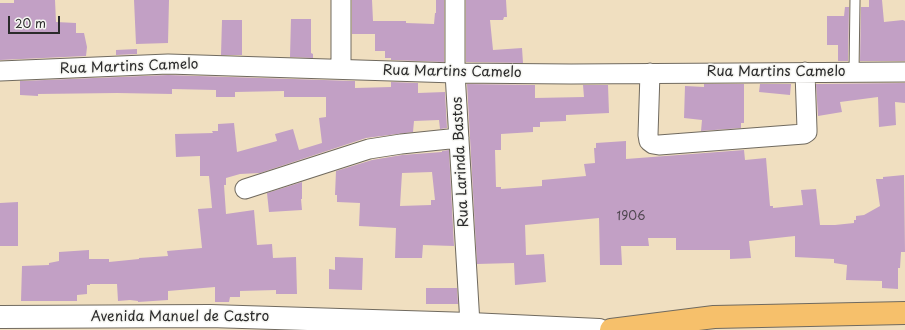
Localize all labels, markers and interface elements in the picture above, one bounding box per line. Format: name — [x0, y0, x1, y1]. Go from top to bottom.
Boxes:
scale bar — [10, 8, 62, 34]
text: 20 m — [15, 14, 46, 32]
street label: Rua Martins Camelo — [59, 56, 199, 78]
street label: Rua Martins Camelo — [382, 62, 522, 82]
street label: Rua Martins Camelo — [706, 64, 846, 80]
street label: Rua Larinda Bastos — [449, 96, 473, 228]
house number: 1906 — [617, 210, 645, 224]
street label: Avenida Manuel de Castro — [91, 309, 269, 325]

